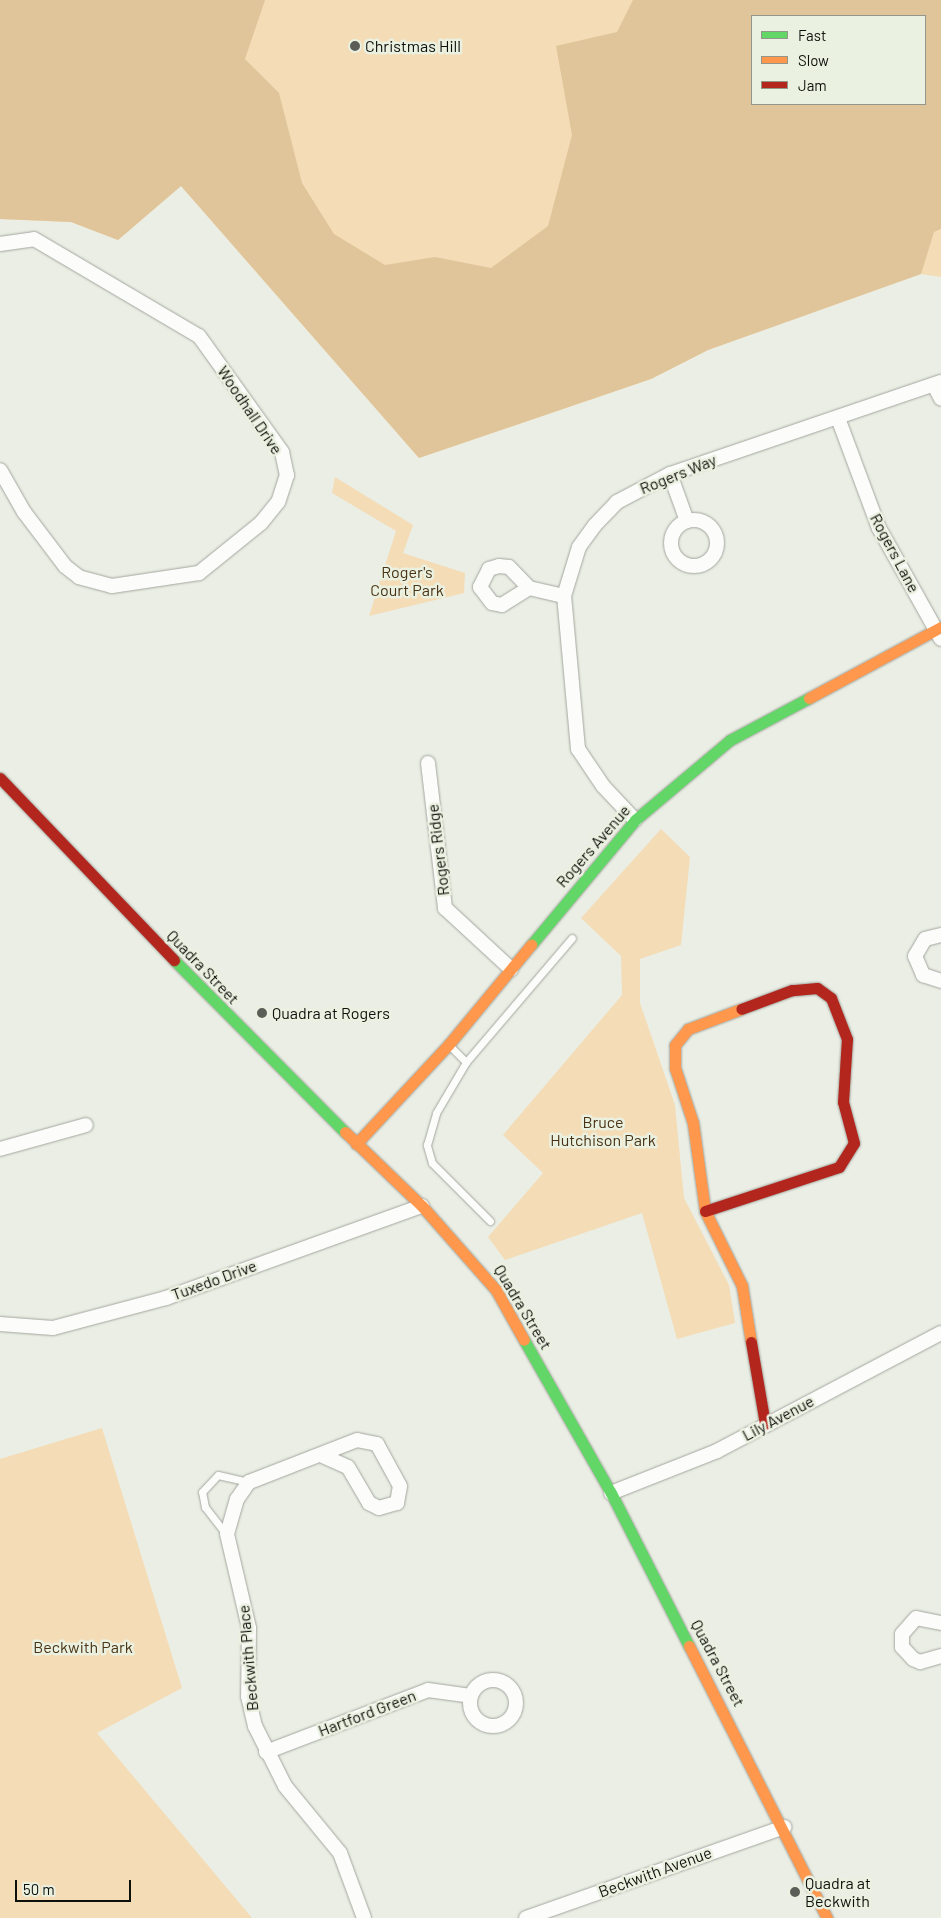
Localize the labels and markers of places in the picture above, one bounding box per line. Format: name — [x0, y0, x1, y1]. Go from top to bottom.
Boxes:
place label: Christmas Hill — [365, 36, 461, 56]
marker: Christmas Hill — [349, 40, 361, 52]
place label: Quadra at Rogers — [272, 1003, 390, 1023]
marker: Quadra at Rogers — [256, 1007, 268, 1019]
place label: Quadra at Beckwith — [805, 1873, 871, 1911]
marker: Quadra at Beckwith — [789, 1886, 801, 1898]

